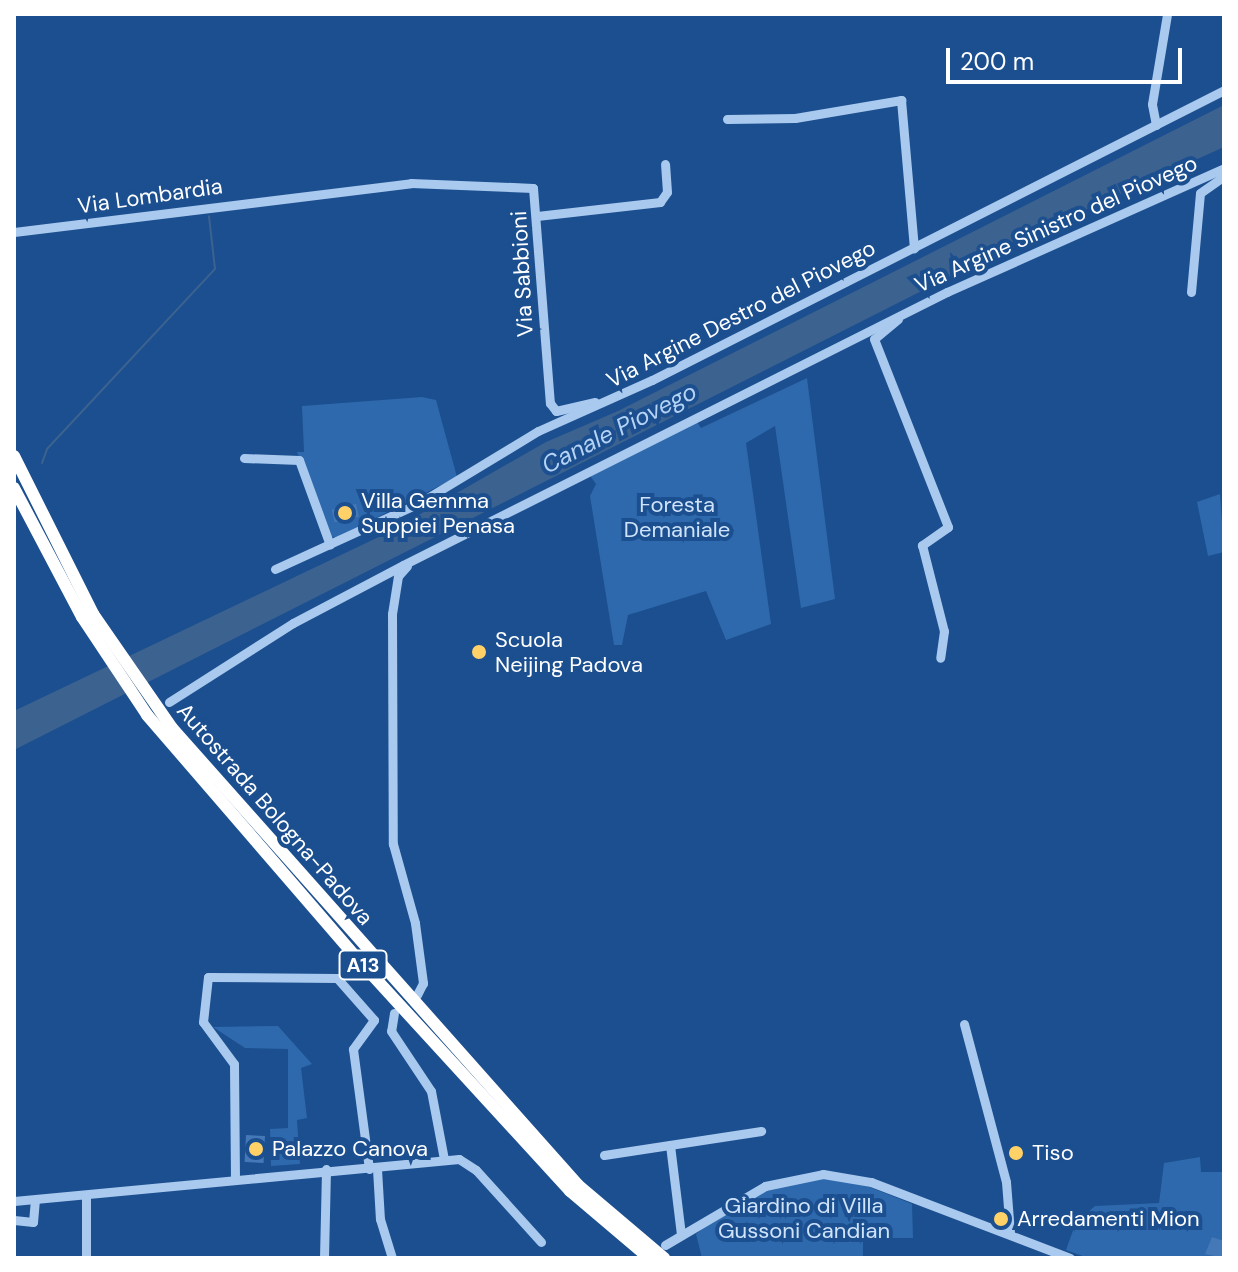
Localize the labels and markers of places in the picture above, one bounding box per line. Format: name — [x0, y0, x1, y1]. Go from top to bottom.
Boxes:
place label: Villa Gemma Suppiei Penasa — [361, 487, 515, 538]
marker: Villa Gemma Suppiei Penasa — [336, 504, 354, 522]
place label: Scuola Neijing Padova — [495, 626, 643, 678]
marker: Scuola Neijing Padova — [470, 643, 488, 661]
place label: Palazzo Canova — [272, 1136, 428, 1162]
marker: Palazzo Canova — [247, 1140, 265, 1158]
place label: Tiso — [1032, 1140, 1074, 1166]
marker: Tiso — [1007, 1144, 1025, 1162]
place label: Arredamenti Mion — [1017, 1206, 1200, 1232]
marker: Arredamenti Mion — [992, 1210, 1010, 1228]

